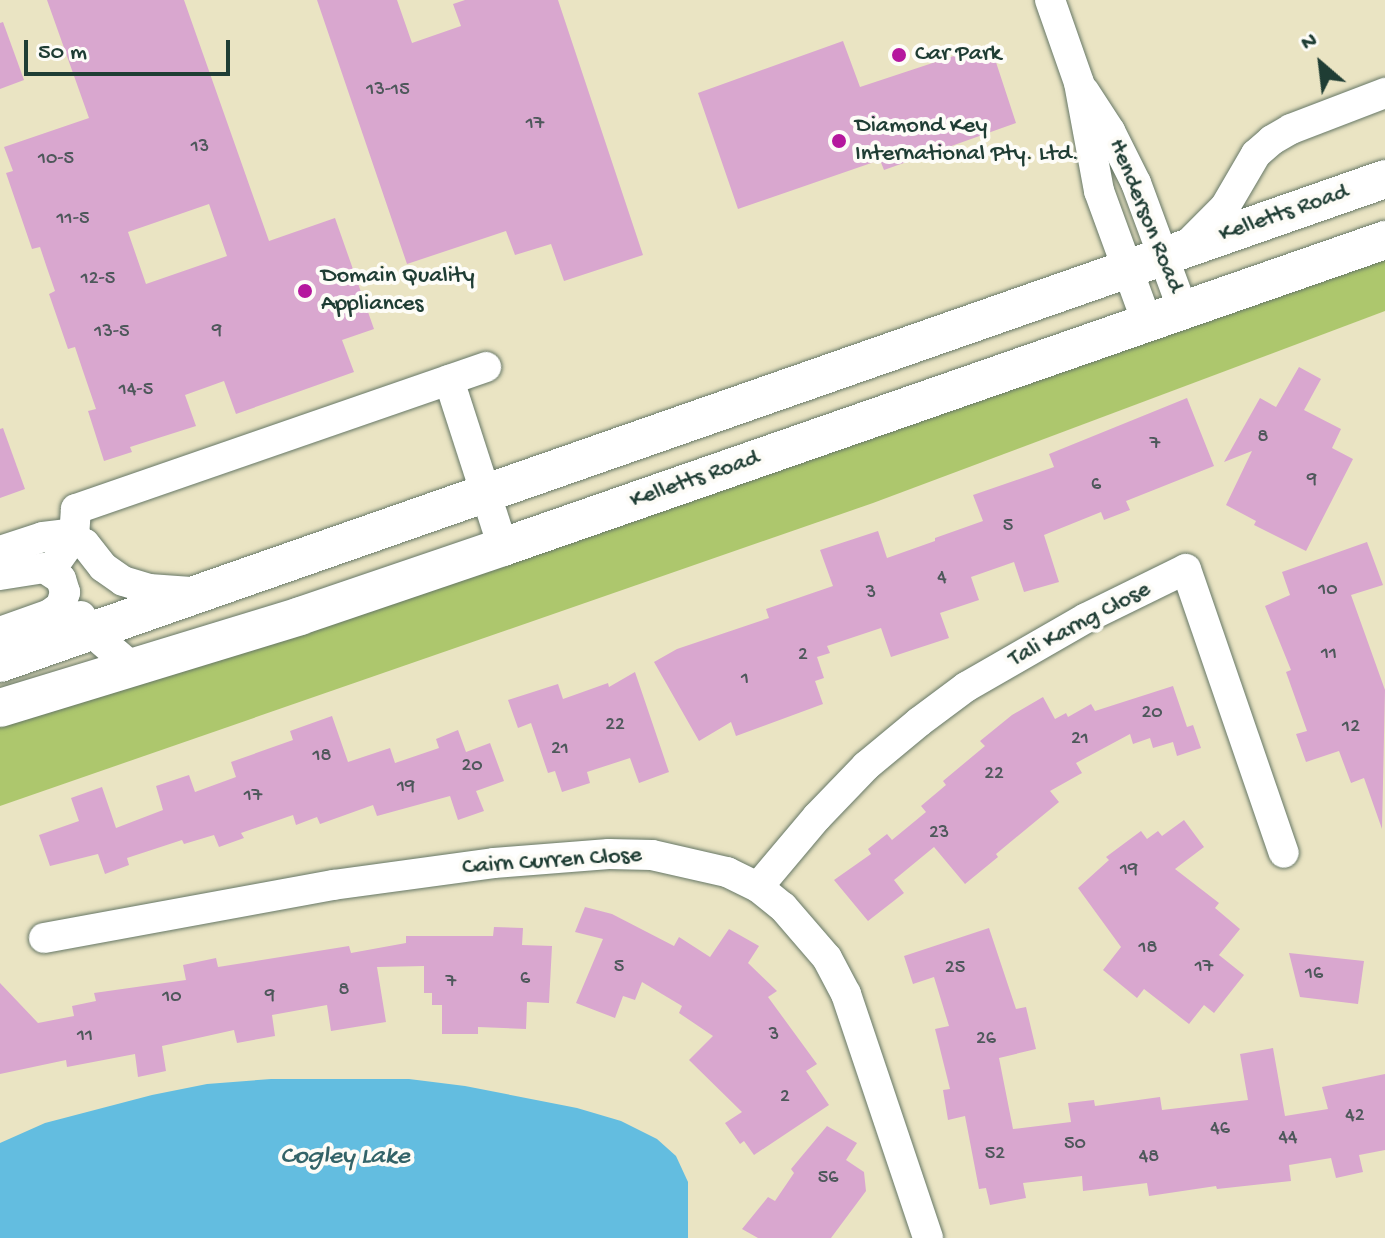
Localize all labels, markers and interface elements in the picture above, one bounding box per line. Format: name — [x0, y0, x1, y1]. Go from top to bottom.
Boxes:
scale bar — [28, 24, 234, 74]
north arrow — [1281, 24, 1361, 104]
text: N — [1297, 28, 1322, 58]
text: 50 m — [38, 39, 87, 68]
place label: Car Park — [915, 41, 1001, 69]
marker: Car Park — [890, 46, 908, 64]
house number: 13-15 — [366, 78, 410, 102]
house number: 17 — [526, 112, 544, 136]
place label: Diamond Key International Pty. Ltd. — [855, 113, 1079, 169]
marker: Diamond Key International Pty. Ltd. — [830, 132, 848, 150]
house number: 13 — [191, 135, 209, 159]
street label: Henderson Road — [1101, 135, 1189, 297]
house number: 10-5 — [38, 147, 74, 171]
street label: Kelletts Road — [1215, 178, 1353, 250]
house number: 11-5 — [57, 207, 89, 231]
place label: Domain Quality Appliances — [321, 263, 475, 319]
house number: 12-5 — [81, 267, 115, 291]
marker: Domain Quality Appliances — [296, 282, 314, 300]
house number: 9 — [212, 319, 222, 343]
house number: 13-5 — [94, 320, 130, 344]
house number: 14-5 — [119, 378, 153, 402]
house number: 8 — [1258, 425, 1268, 449]
house number: 7 — [1150, 432, 1160, 456]
street label: Kelletts Road — [626, 444, 764, 516]
house number: 9 — [1307, 468, 1317, 492]
house number: 6 — [1091, 473, 1101, 497]
house number: 5 — [1003, 514, 1013, 538]
house number: 4 — [937, 566, 947, 590]
street label: Tali Karng Close — [1004, 576, 1156, 674]
house number: 10 — [1318, 578, 1338, 602]
house number: 3 — [866, 581, 876, 605]
house number: 11 — [1321, 642, 1337, 666]
house number: 2 — [798, 643, 808, 667]
house number: 1 — [741, 667, 749, 691]
house number: 20 — [1141, 701, 1163, 725]
house number: 22 — [605, 713, 625, 737]
house number: 12 — [1342, 715, 1360, 739]
house number: 21 — [1071, 727, 1089, 751]
house number: 21 — [551, 737, 569, 761]
house number: 18 — [312, 744, 332, 768]
house number: 20 — [461, 754, 483, 778]
house number: 22 — [984, 762, 1004, 786]
house number: 19 — [397, 775, 415, 799]
house number: 17 — [244, 784, 262, 808]
house number: 23 — [929, 821, 949, 845]
street label: Cairn Curren Close — [461, 841, 643, 883]
house number: 19 — [1120, 858, 1138, 882]
house number: 18 — [1138, 936, 1158, 960]
house number: 5 — [614, 955, 624, 979]
house number: 17 — [1195, 955, 1213, 979]
house number: 25 — [945, 956, 965, 980]
house number: 16 — [1305, 962, 1323, 986]
house number: 6 — [520, 967, 530, 991]
house number: 7 — [446, 970, 456, 994]
house number: 8 — [339, 978, 349, 1002]
house number: 9 — [265, 984, 275, 1008]
house number: 10 — [162, 985, 182, 1009]
house number: 3 — [769, 1023, 779, 1047]
house number: 11 — [77, 1024, 93, 1048]
house number: 26 — [976, 1027, 996, 1051]
house number: 2 — [780, 1085, 790, 1109]
house number: 42 — [1345, 1104, 1365, 1128]
house number: 46 — [1210, 1117, 1230, 1141]
house number: 44 — [1279, 1126, 1297, 1150]
house number: 50 — [1064, 1132, 1086, 1156]
water label: Cogley Lake — [280, 1142, 410, 1174]
house number: 52 — [985, 1142, 1005, 1166]
house number: 48 — [1139, 1145, 1159, 1169]
house number: 56 — [818, 1166, 838, 1190]

